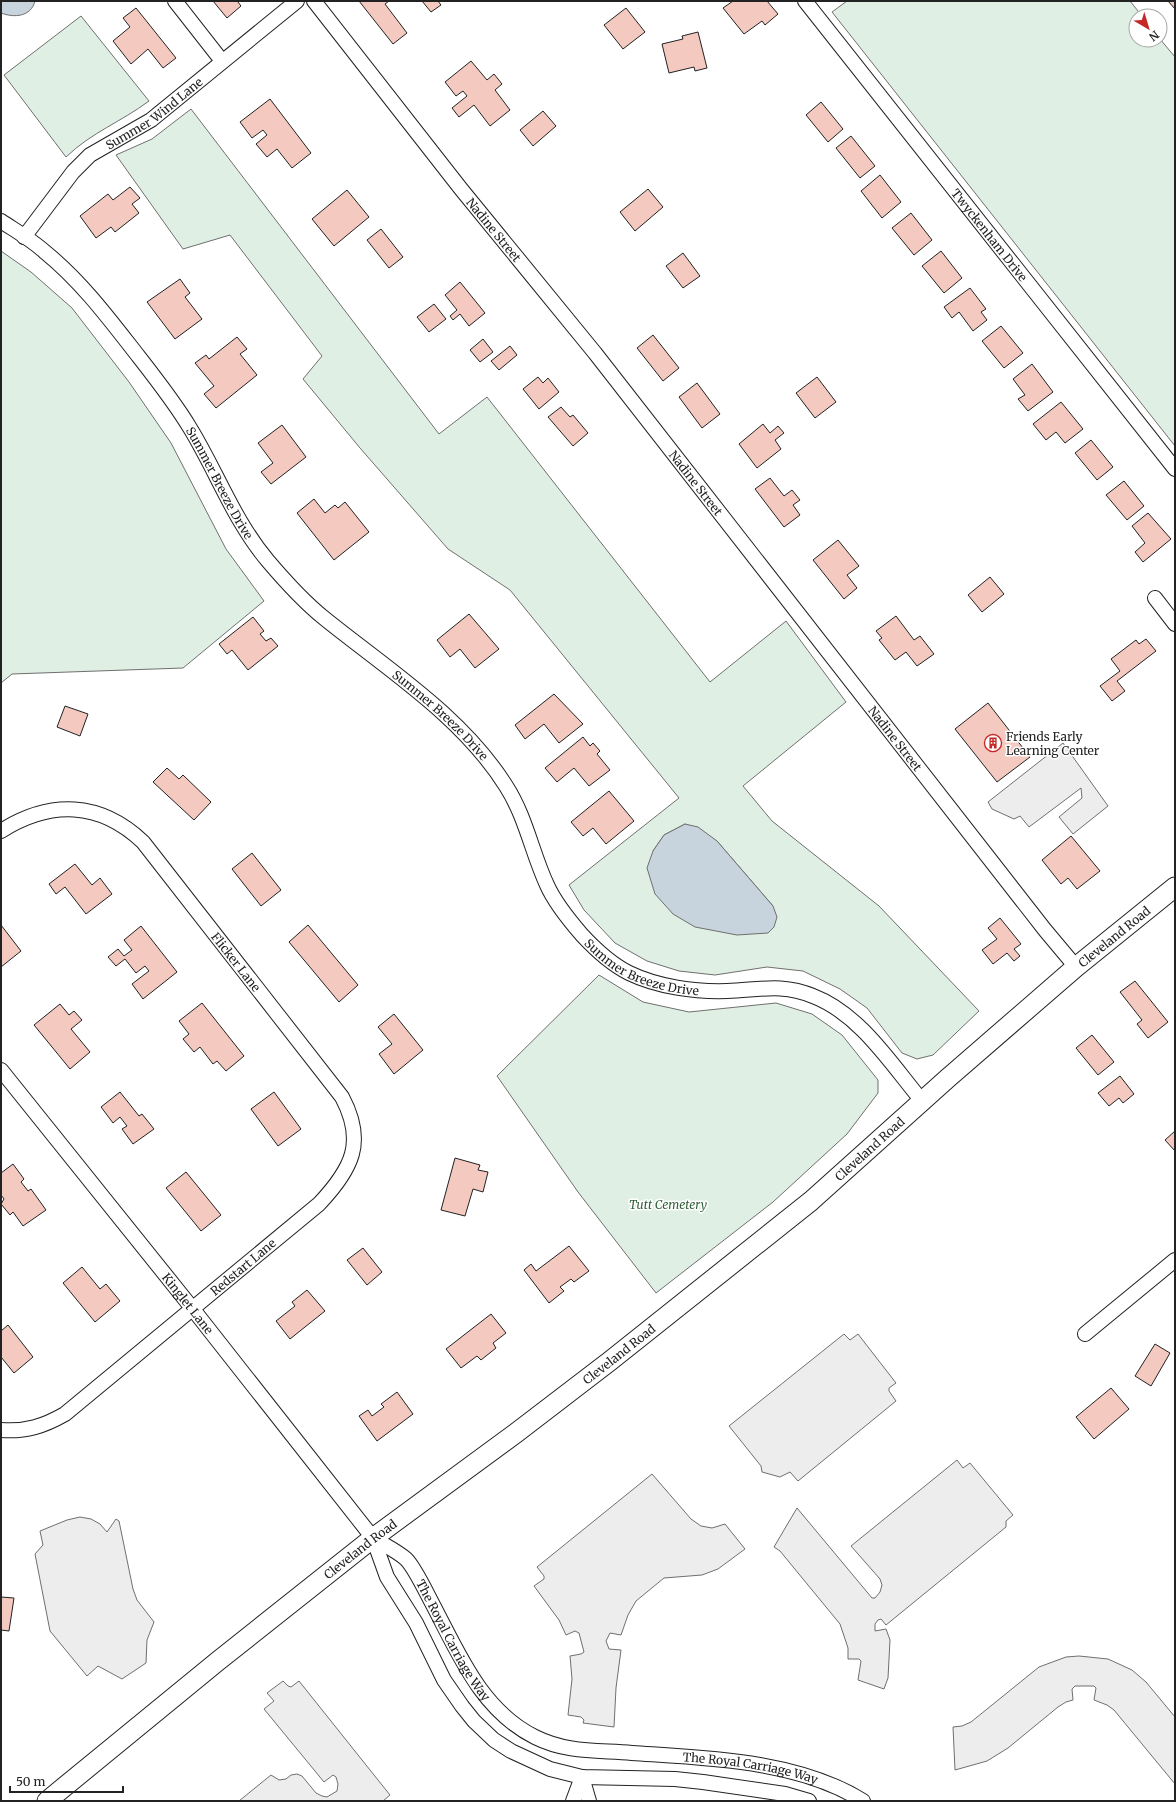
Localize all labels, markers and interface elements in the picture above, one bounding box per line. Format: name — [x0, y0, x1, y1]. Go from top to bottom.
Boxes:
north arrow — [1128, 8, 1168, 48]
text: N — [1146, 28, 1162, 44]
street label: Summer Wind Lane — [103, 74, 205, 152]
street label: Twyckenham Drive — [949, 185, 1031, 284]
street label: Nadine Street — [464, 194, 525, 265]
street label: Summer Breeze Drive — [183, 424, 257, 542]
street label: Nadine Street — [666, 447, 726, 518]
street label: Summer Breeze Drive — [390, 667, 492, 763]
street label: Nadine Street — [865, 703, 926, 774]
place label: Friends Early Learning Center — [1006, 729, 1100, 758]
building icon: Friends Early Learning Center — [983, 733, 1003, 753]
street label: Cleveland Road — [1075, 903, 1153, 970]
street label: Flicker Lane — [209, 929, 264, 994]
street label: Summer Breeze Drive — [582, 935, 700, 998]
street label: Cleveland Road — [831, 1114, 907, 1184]
park label: Tutt Cemetery — [629, 1197, 708, 1212]
street label: Redstart Lane — [207, 1235, 279, 1299]
street label: Kinglet Lane — [159, 1270, 217, 1337]
street label: Cleveland Road — [579, 1321, 658, 1387]
street label: Cleveland Road — [321, 1516, 399, 1582]
street label: The Royal Carriage Way — [413, 1577, 494, 1704]
street label: The Royal Carriage Way — [682, 1749, 820, 1787]
scale bar — [10, 1768, 123, 1794]
text: 50 m — [16, 1774, 45, 1789]

